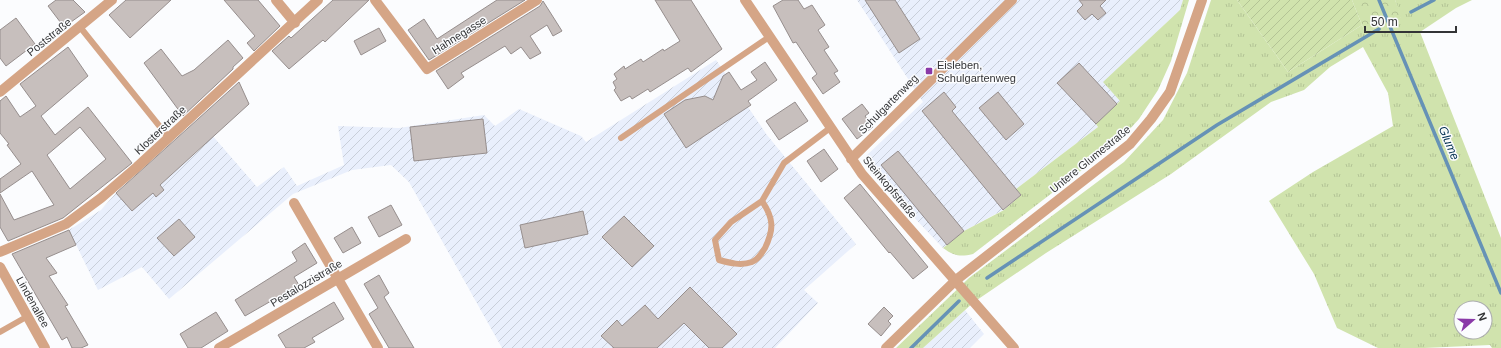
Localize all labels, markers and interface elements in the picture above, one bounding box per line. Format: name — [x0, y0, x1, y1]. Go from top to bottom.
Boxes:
scale bar — [1365, 8, 1456, 34]
street label: Hahnegasse — [430, 14, 488, 56]
text: 50 m — [1371, 15, 1398, 29]
street label: Poststraße — [25, 16, 73, 58]
place label: Eisleben, Schulgartenweg — [937, 59, 1016, 84]
marker: Eisleben, Schulgartenweg — [924, 66, 934, 76]
street label: Schulgartenweg — [856, 72, 920, 136]
street label: Klosterstraße — [132, 103, 188, 157]
street label: Untere Glumestraße — [1048, 123, 1132, 195]
water label: Glume — [1436, 124, 1462, 162]
street label: Steinkopfstraße — [861, 154, 919, 220]
street label: Pestalozzistraße — [268, 257, 344, 309]
street label: Lindenallee — [14, 274, 52, 330]
north arrow — [1453, 300, 1493, 340]
text: N — [1475, 311, 1489, 322]

